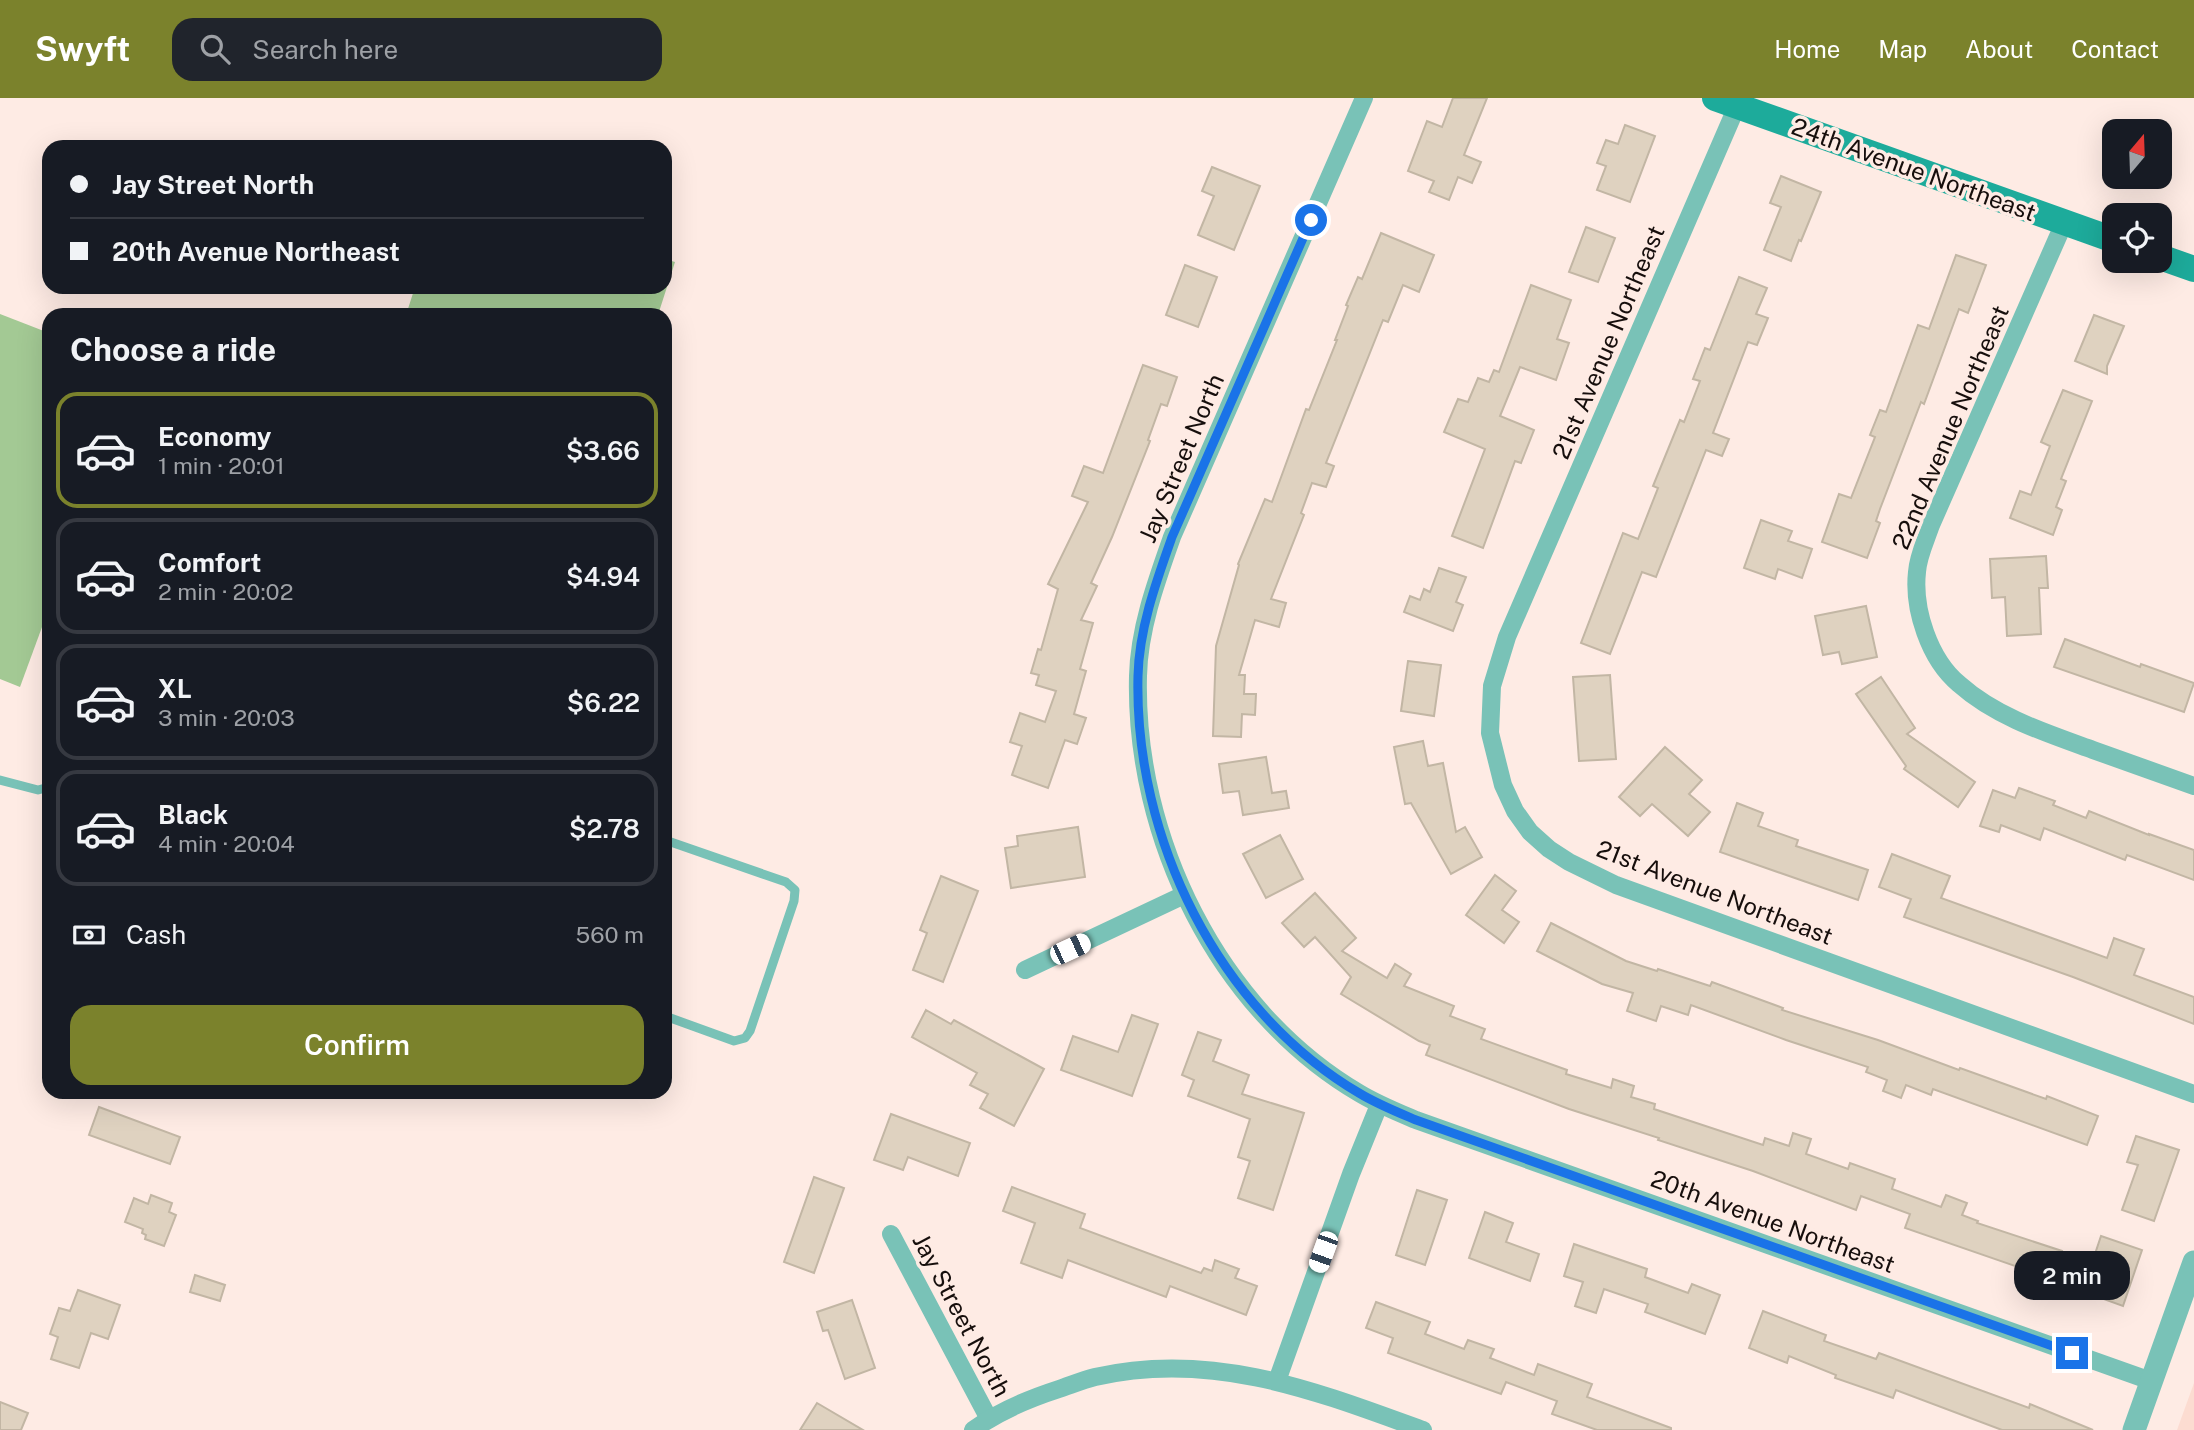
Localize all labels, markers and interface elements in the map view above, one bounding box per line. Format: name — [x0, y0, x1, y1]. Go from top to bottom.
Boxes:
search box — [172, 18, 662, 81]
text: Swyft — [35, 30, 130, 68]
icon: search — [196, 30, 234, 68]
text: Search here — [252, 34, 398, 65]
text: Home — [1774, 35, 1840, 63]
text: Map — [1878, 35, 1927, 63]
text: About — [1965, 35, 2033, 63]
text: Contact — [2071, 35, 2159, 63]
street label: 24th Avenue Northeast — [1788, 112, 2040, 226]
north arrow — [2102, 119, 2172, 189]
map controls — [2102, 119, 2172, 273]
text: Jay Street North — [112, 169, 314, 200]
button: locate — [2102, 203, 2172, 273]
route start — [1295, 204, 1327, 236]
street label: 21st Avenue Northeast — [1546, 221, 1670, 463]
text: 20th Avenue Northeast — [112, 236, 400, 267]
street label: 22nd Avenue Northeast — [1886, 301, 2014, 553]
text: Choose a ride — [70, 331, 276, 368]
street label: Jay Street North — [1133, 369, 1229, 547]
icon: car — [74, 419, 137, 482]
text: Economy — [158, 421, 271, 452]
text: $3.66 — [566, 435, 640, 466]
text: 1 min · 20:01 — [158, 452, 285, 479]
icon: car — [74, 545, 137, 608]
text: Comfort — [158, 547, 261, 578]
text: $4.94 — [566, 561, 640, 592]
text: 2 min · 20:02 — [158, 578, 293, 605]
icon: car — [74, 671, 137, 734]
text: XL — [158, 673, 192, 704]
text: $6.22 — [567, 687, 640, 718]
text: 3 min · 20:03 — [158, 704, 295, 731]
icon: car — [74, 797, 137, 860]
text: Black — [158, 799, 228, 830]
text: $2.78 — [569, 813, 640, 844]
text: 4 min · 20:04 — [158, 830, 295, 857]
street label: 21st Avenue Northeast — [1593, 834, 1837, 950]
icon: cash — [70, 916, 108, 954]
text: Cash — [126, 919, 186, 950]
text: 560 m — [576, 921, 644, 948]
car — [1047, 931, 1094, 967]
button: Confirm — [70, 1005, 644, 1085]
street label: 20th Avenue Northeast — [1647, 1164, 1899, 1278]
street label: Jay Street North — [907, 1229, 1017, 1401]
car — [1306, 1229, 1341, 1275]
callout: 2 min — [2014, 1252, 2130, 1300]
text: 2 min — [2042, 1262, 2102, 1289]
route end — [2056, 1337, 2088, 1369]

